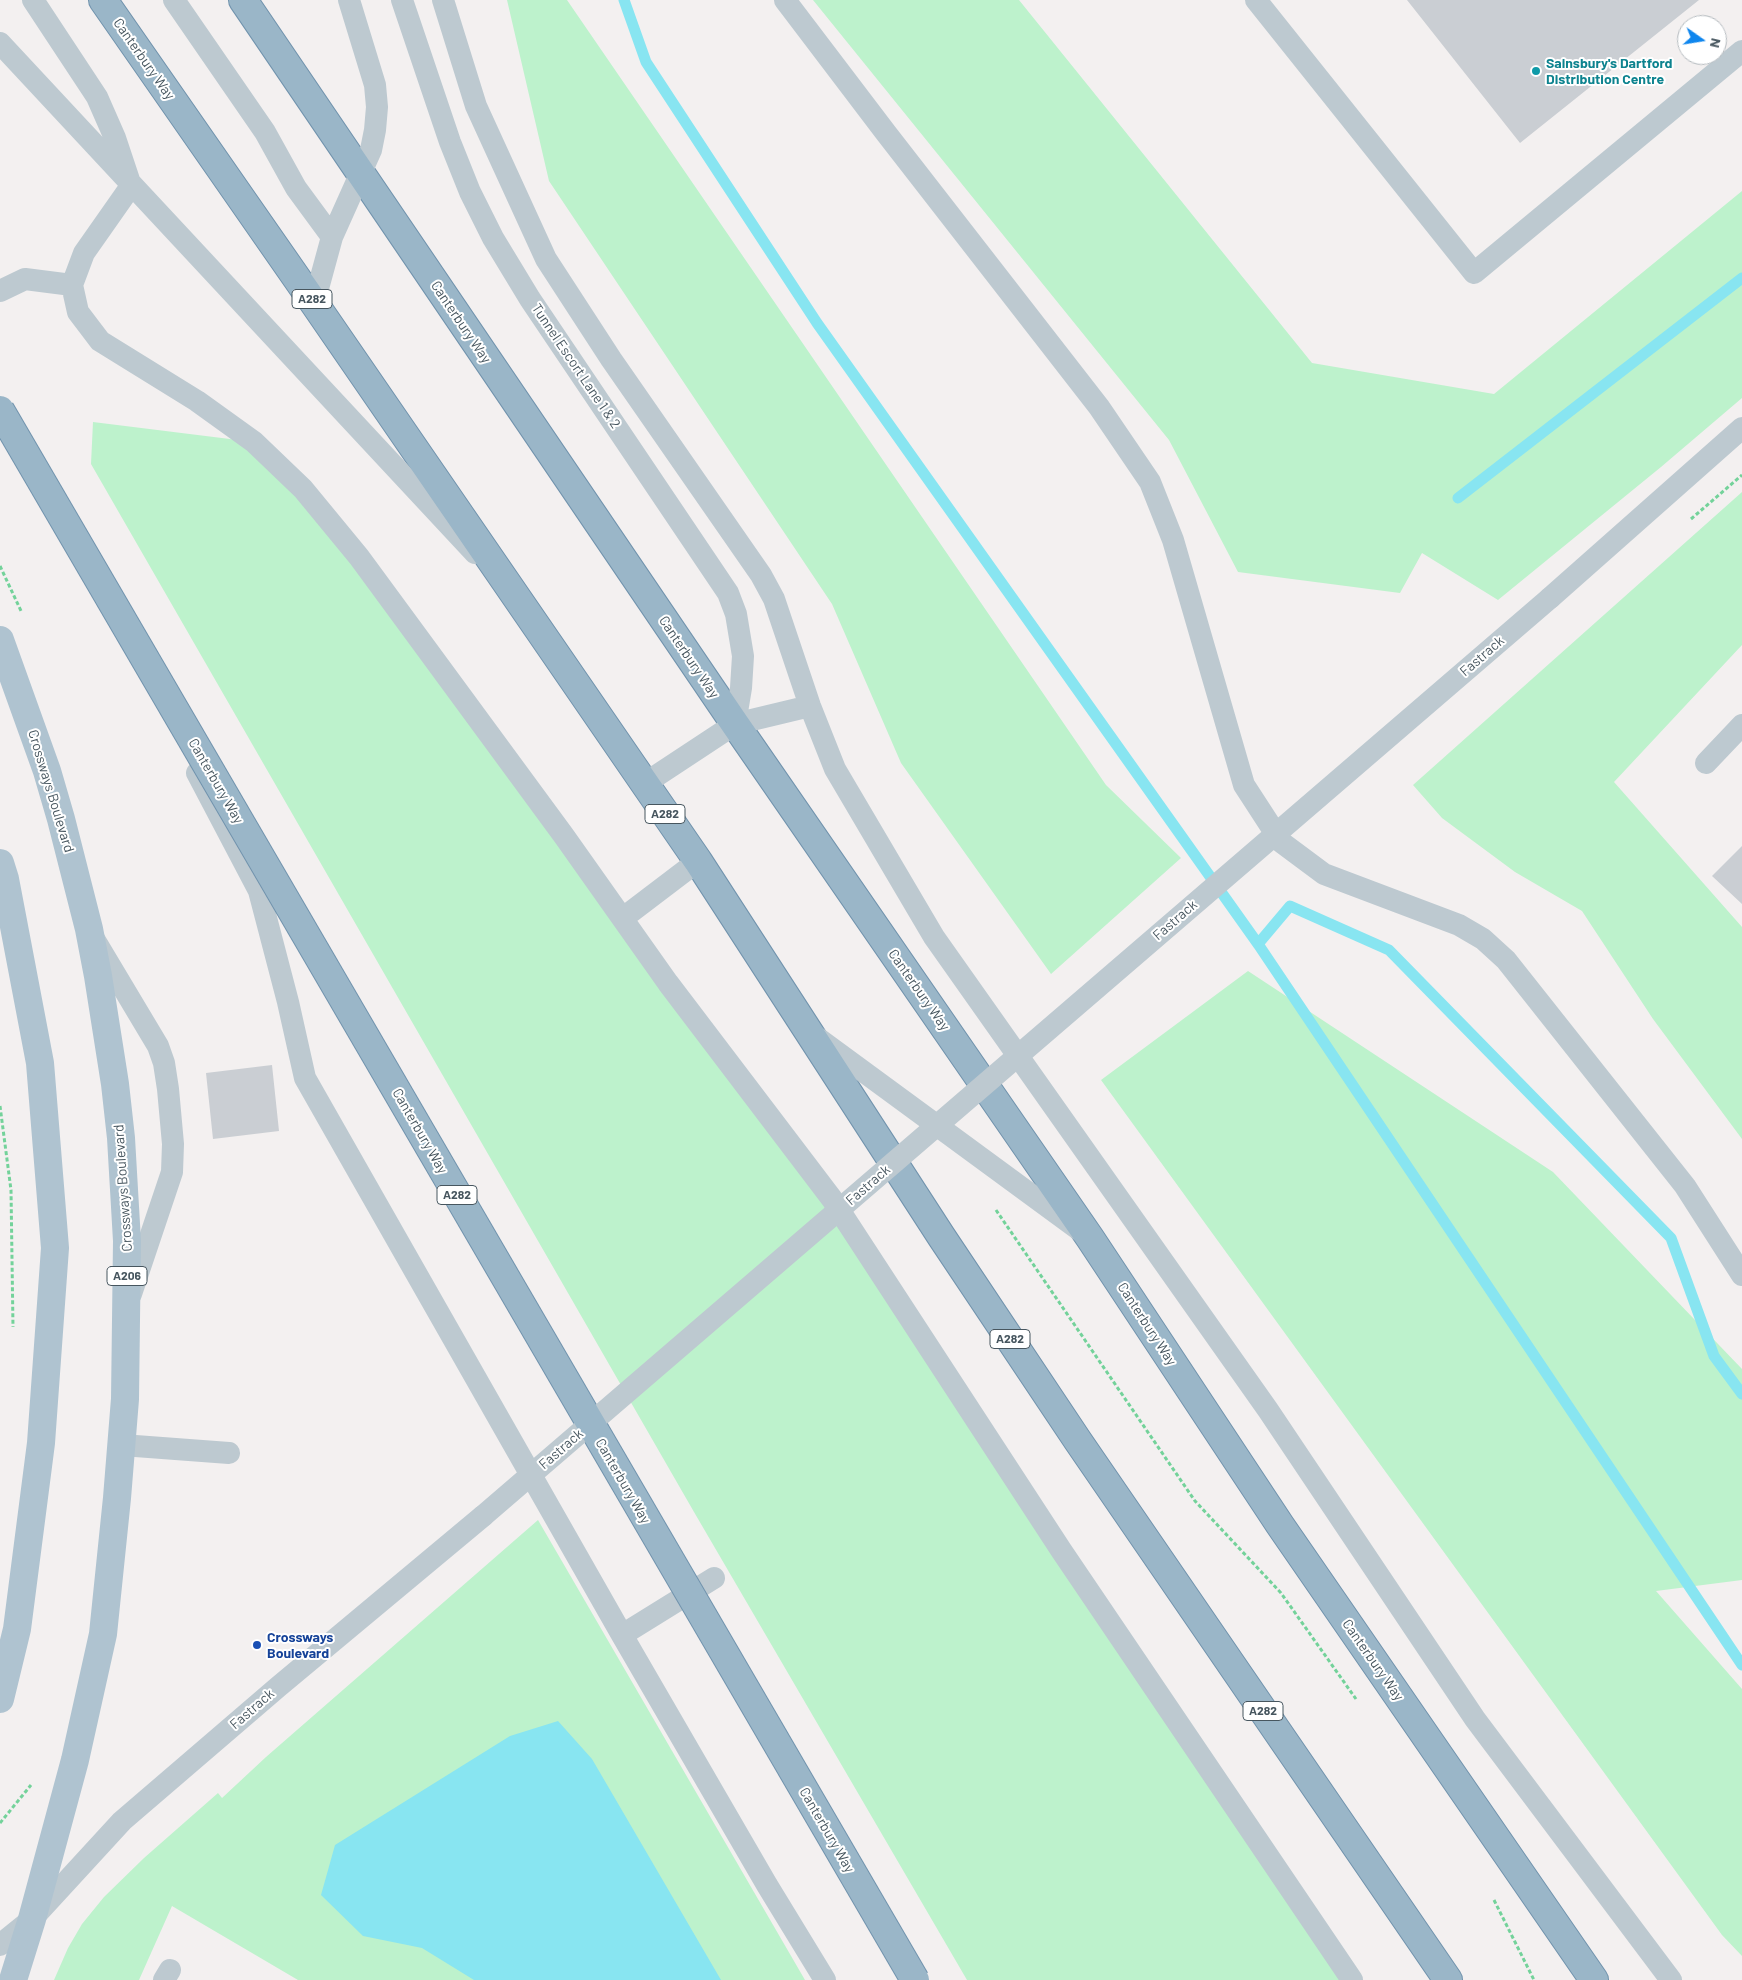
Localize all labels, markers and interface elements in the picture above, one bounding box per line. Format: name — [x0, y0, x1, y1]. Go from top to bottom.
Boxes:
street label: Canterbury Way — [110, 15, 178, 103]
north arrow — [1677, 15, 1727, 65]
text: N — [1707, 37, 1725, 50]
place label: Sainsbury's Dartford Distribution Centre — [1546, 55, 1673, 88]
marker: Sainsbury's Dartford Distribution Centre — [1530, 65, 1542, 77]
street label: Canterbury Way — [427, 278, 495, 366]
road number: A282 — [292, 290, 332, 308]
street label: Tunnel Escort Lane 1 & 2 — [528, 301, 624, 431]
street label: Canterbury Way — [655, 613, 723, 701]
street label: Fastrack — [1456, 632, 1508, 680]
street label: Crossways Boulevard — [24, 728, 78, 854]
street label: Canterbury Way — [185, 735, 247, 827]
road number: A282 — [645, 804, 685, 824]
street label: Fastrack — [1149, 896, 1201, 944]
street label: Canterbury Way — [885, 946, 953, 1034]
street label: Canterbury Way — [389, 1085, 451, 1177]
street label: Crossways Boulevard — [110, 1124, 136, 1252]
street label: Fastrack — [842, 1161, 894, 1209]
road number: A282 — [437, 1186, 477, 1204]
road number: A206 — [107, 1266, 147, 1285]
street label: Canterbury Way — [1114, 1279, 1180, 1369]
road number: A282 — [990, 1330, 1030, 1348]
street label: Fastrack — [535, 1425, 587, 1473]
street label: Canterbury Way — [592, 1435, 654, 1527]
street label: Canterbury Way — [1339, 1616, 1407, 1704]
place label: Crossways Boulevard — [267, 1629, 333, 1661]
marker: Crossways Boulevard — [251, 1639, 263, 1651]
street label: Fastrack — [226, 1685, 278, 1733]
road number: A282 — [1243, 1702, 1283, 1720]
street label: Canterbury Way — [796, 1784, 858, 1876]

